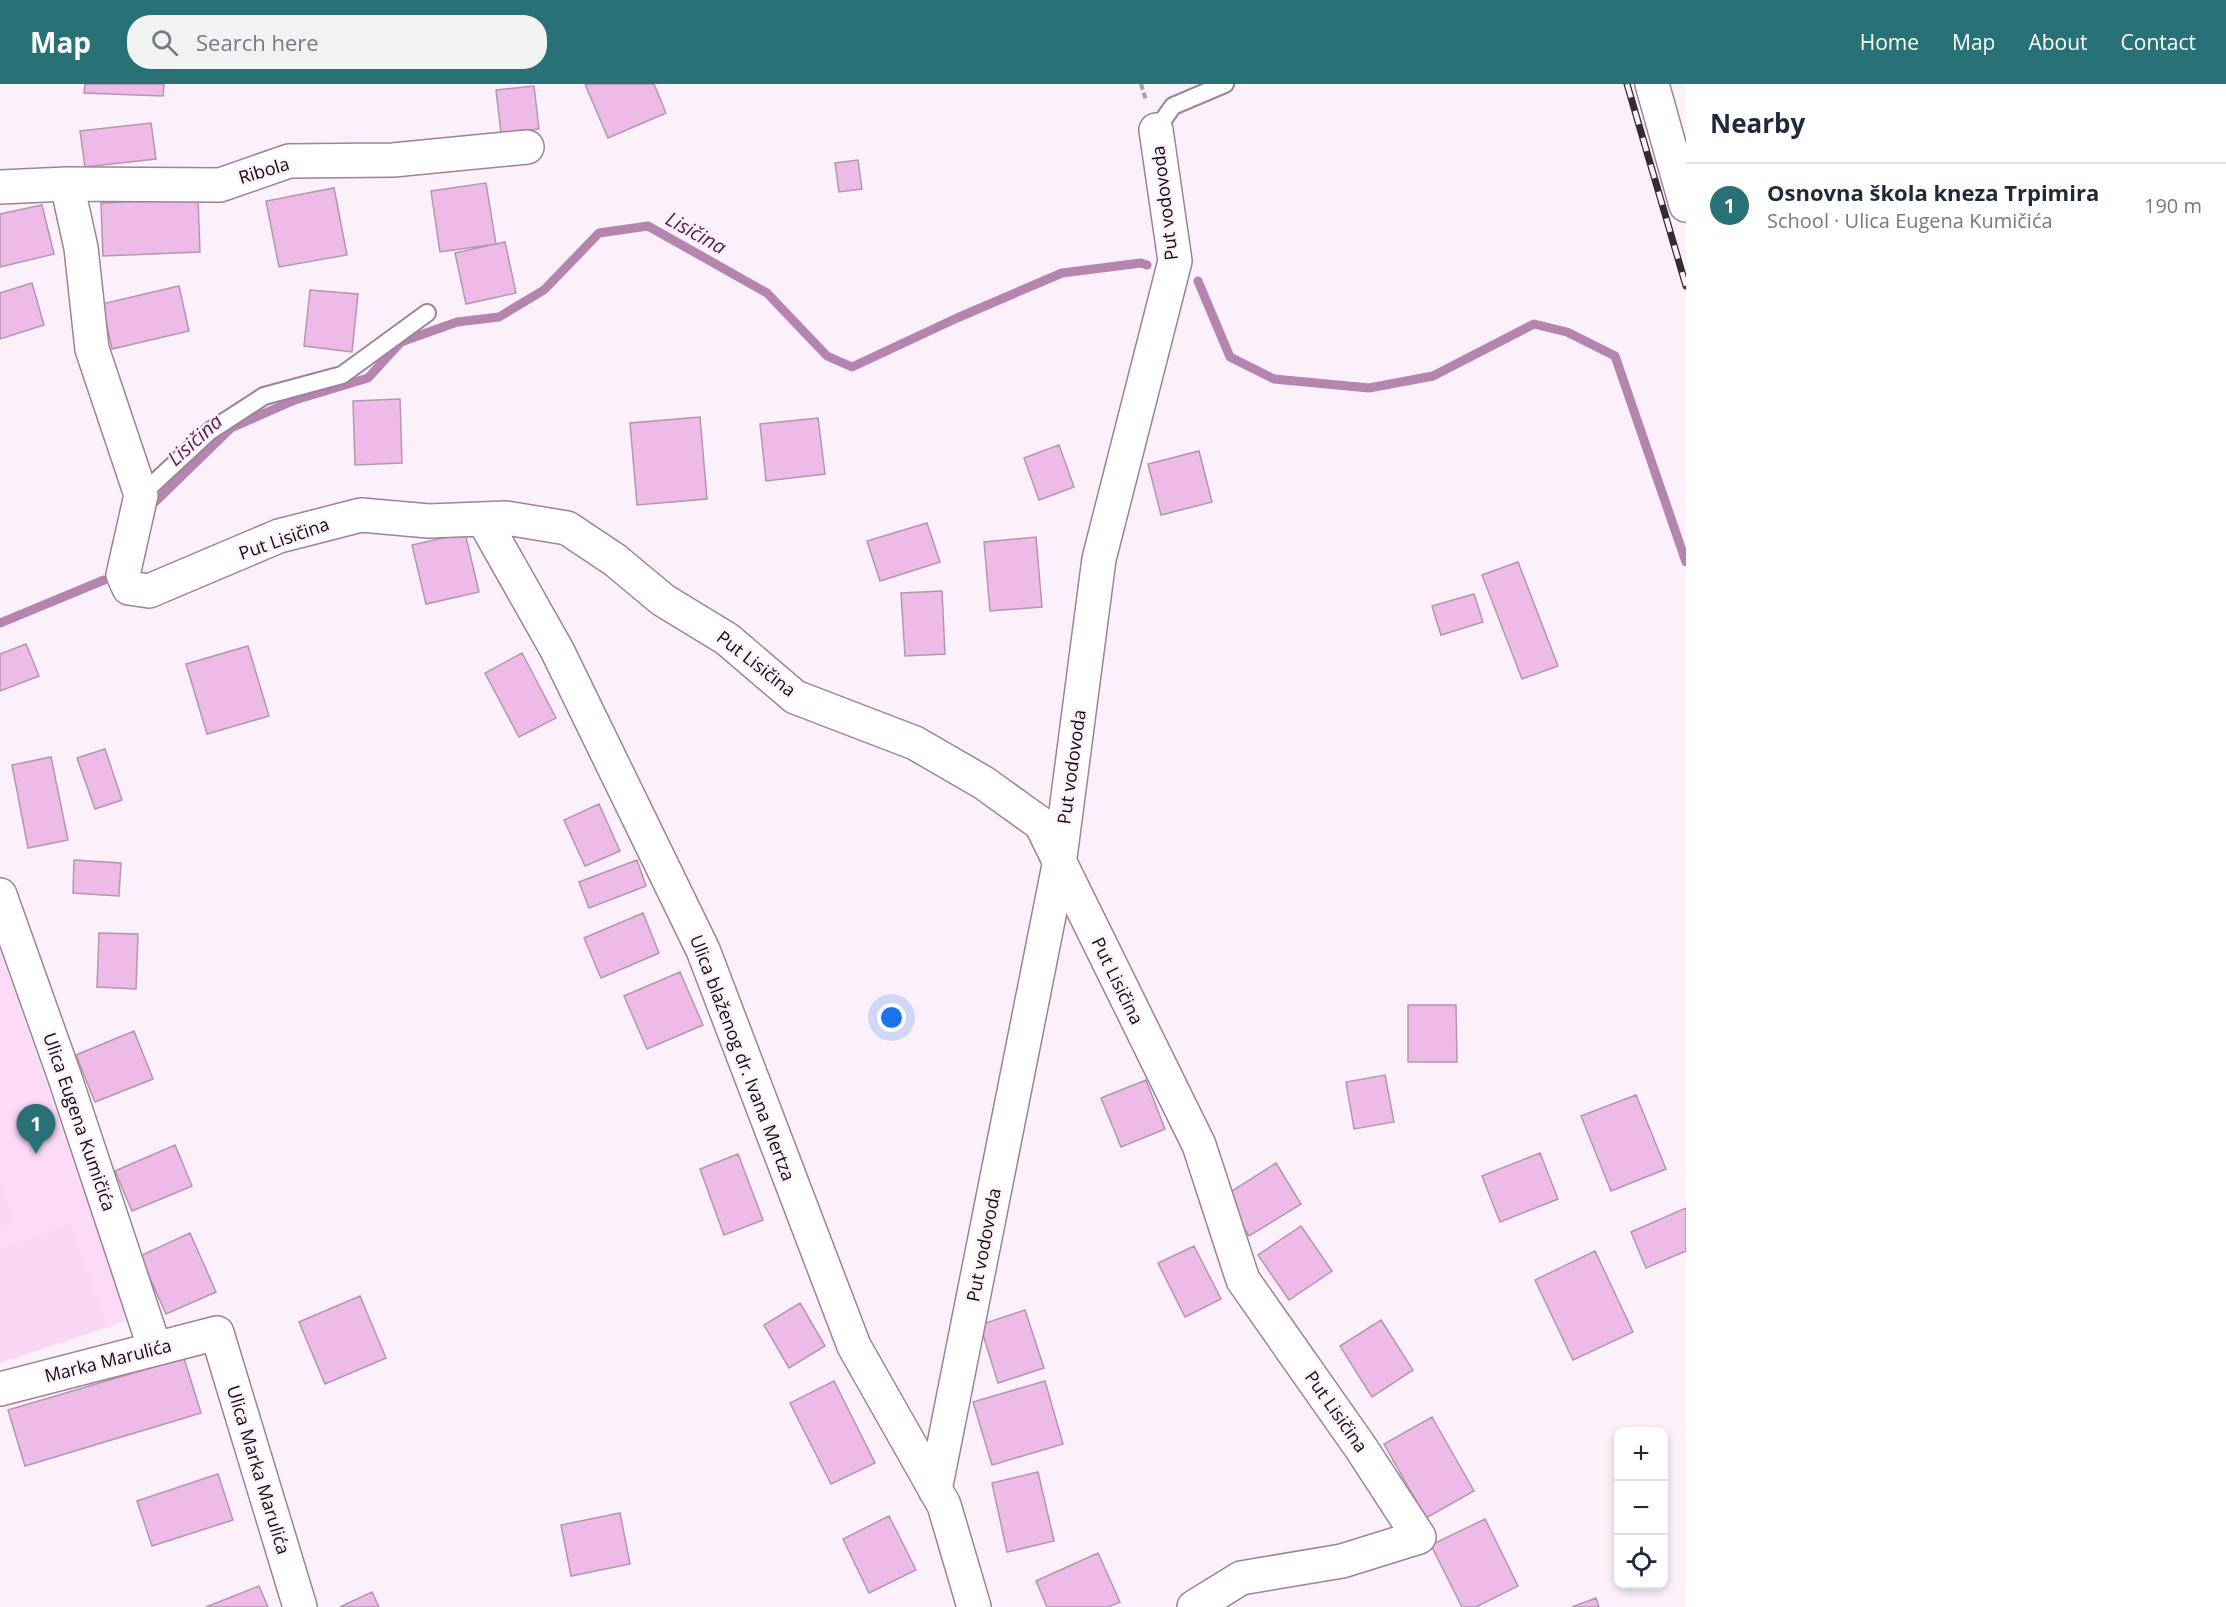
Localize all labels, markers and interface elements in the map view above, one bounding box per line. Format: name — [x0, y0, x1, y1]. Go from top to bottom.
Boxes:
search box — [127, 15, 547, 69]
text: Map — [30, 23, 91, 61]
icon: search — [148, 26, 181, 59]
text: Search here — [196, 27, 319, 57]
text: Home — [1860, 28, 1919, 56]
text: Map — [1952, 28, 1995, 56]
text: About — [2028, 28, 2088, 56]
text: Contact — [2121, 28, 2196, 56]
text: Nearby — [1710, 105, 1805, 141]
street label: Put vodovoda — [1145, 144, 1183, 262]
street label: Ribola — [235, 151, 292, 189]
text: Osnovna škola kneza Trpimira — [1767, 177, 2099, 207]
text: 1 — [1724, 192, 1735, 219]
text: 190 m — [2144, 192, 2202, 219]
water label: Lisičina — [661, 205, 731, 260]
text: School · Ulica Eugena Kumičića — [1767, 207, 2053, 234]
water label: Lisičina — [161, 408, 228, 471]
street label: Put Lisičina — [235, 511, 332, 565]
street label: Put Lisičina — [712, 625, 801, 702]
street label: Put vodovoda — [1051, 708, 1091, 826]
street label: Ulica blaženog dr. Ivana Mertza — [685, 931, 801, 1184]
street label: Put Lisičina — [1086, 933, 1149, 1028]
your location — [877, 1003, 906, 1032]
street label: Ulica Eugena Kumičića — [38, 1029, 122, 1214]
pin: 1 — [16, 1104, 56, 1154]
street label: Put vodovoda — [960, 1186, 1006, 1304]
street label: Marka Marulića — [42, 1333, 174, 1387]
street label: Put Lisičina — [1300, 1366, 1374, 1457]
street label: Ulica Marka Marulića — [222, 1382, 296, 1557]
map controls — [1614, 1427, 1668, 1589]
button: + — [1614, 1427, 1668, 1481]
button: − — [1614, 1481, 1668, 1535]
button: locate — [1614, 1535, 1668, 1589]

